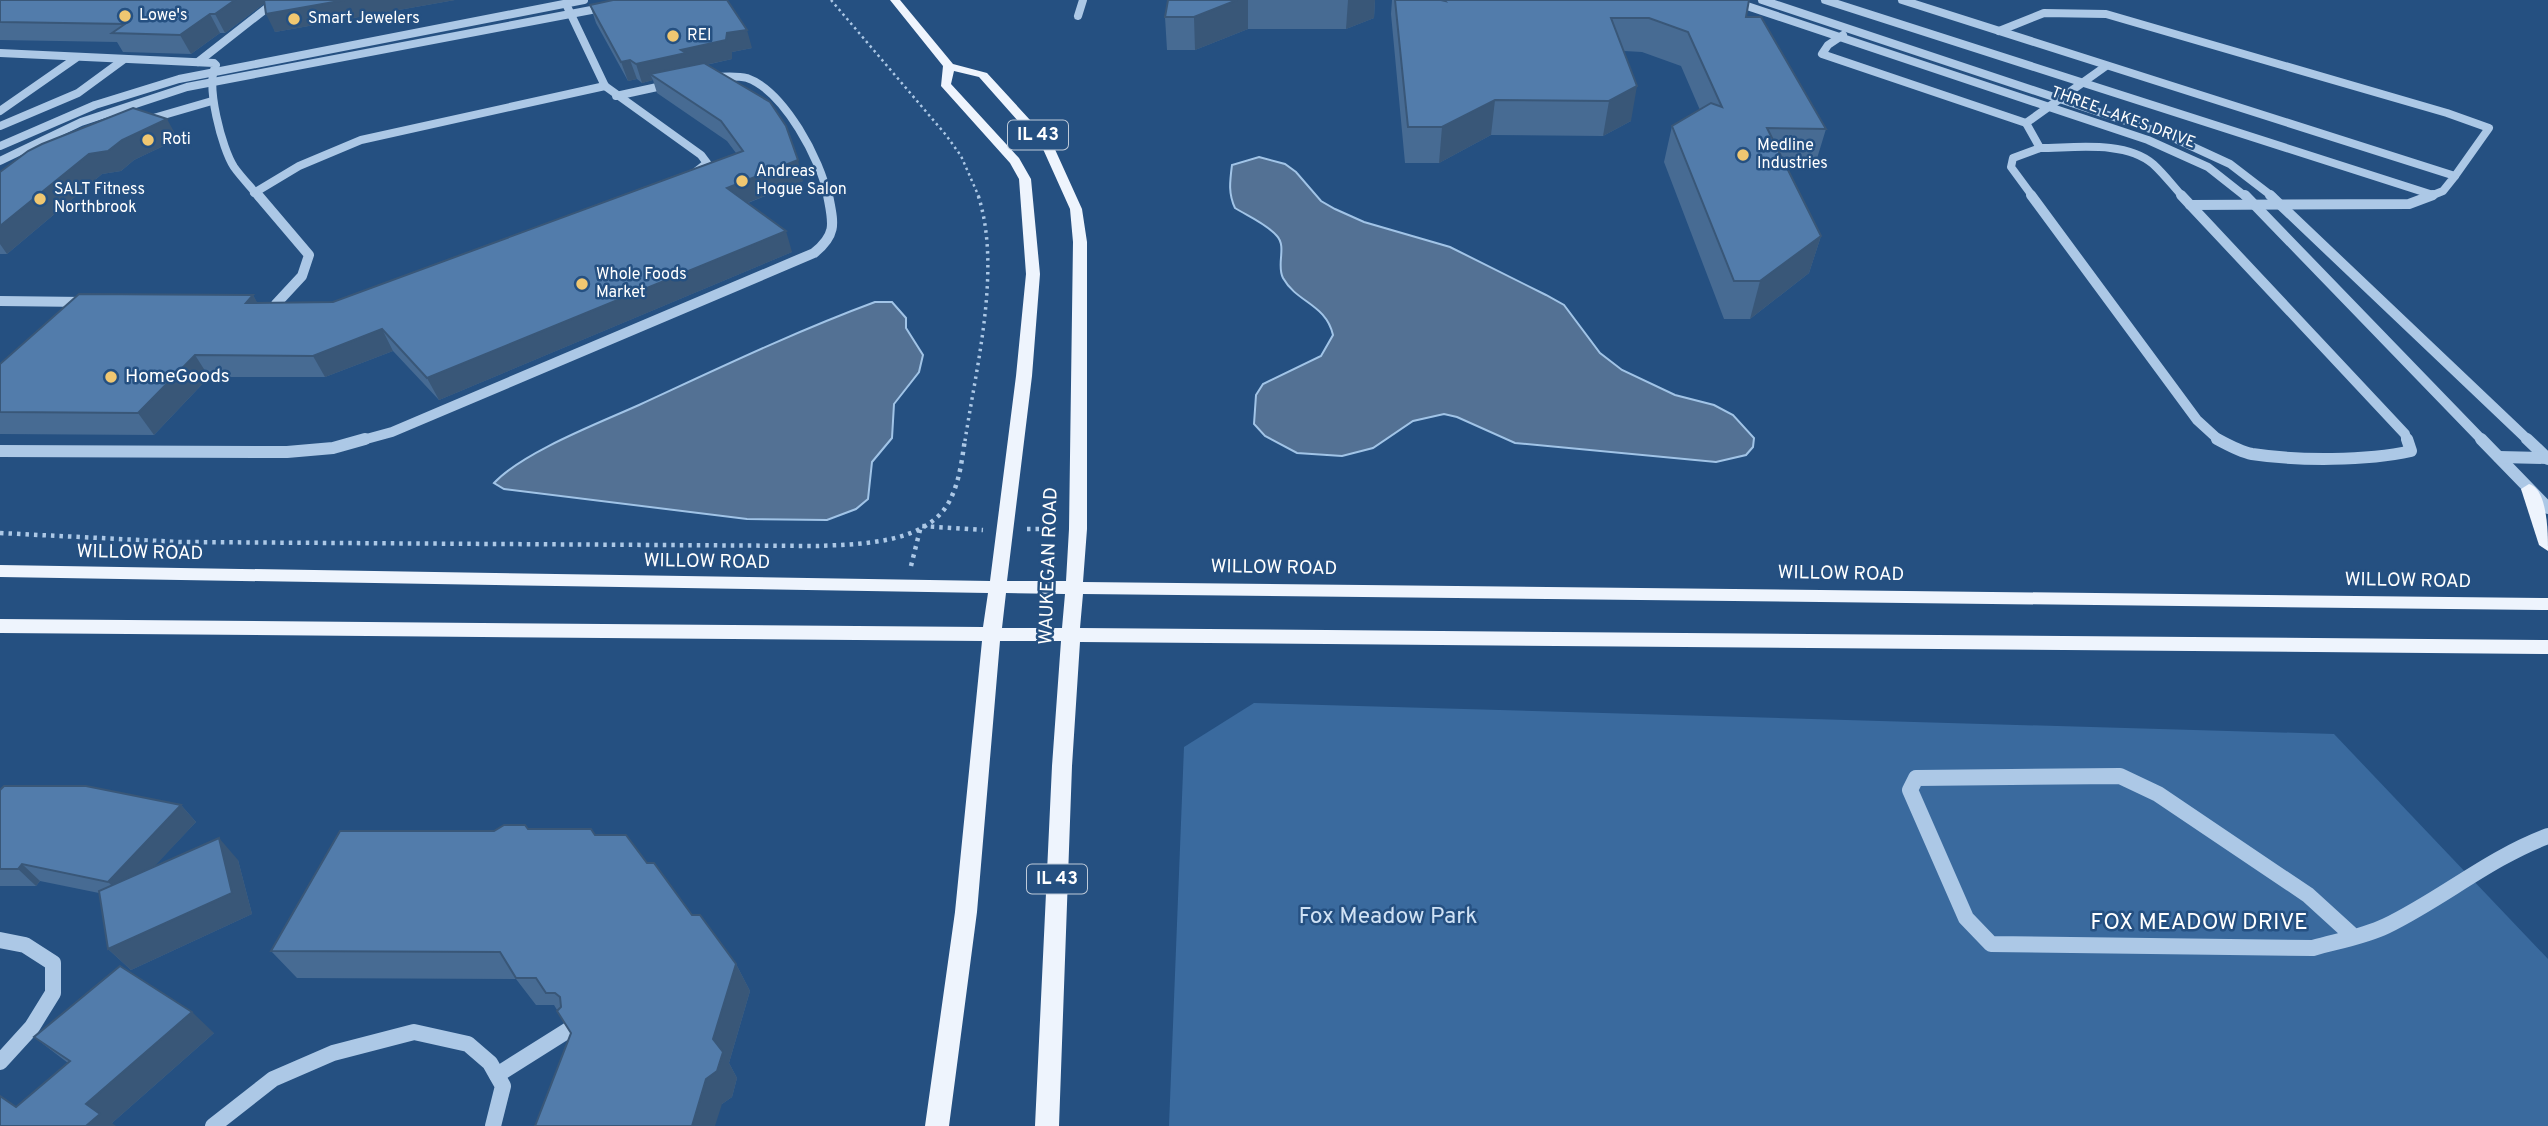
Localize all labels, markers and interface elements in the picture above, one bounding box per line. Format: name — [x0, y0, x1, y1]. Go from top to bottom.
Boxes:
place label: Lowe's — [139, 6, 188, 26]
marker: Lowe's — [117, 8, 133, 24]
place label: Smart Jewelers — [308, 9, 420, 29]
marker: Smart Jewelers — [286, 11, 302, 27]
place label: REI — [687, 26, 712, 46]
marker: REI — [665, 28, 681, 44]
street label: THREE LAKES DRIVE — [2048, 83, 2198, 153]
road number: IL 43 — [1008, 120, 1068, 150]
place label: Roti — [162, 130, 191, 150]
marker: Roti — [140, 132, 156, 148]
place label: Medline Industries — [1757, 136, 1828, 174]
marker: Medline Industries — [1735, 147, 1751, 163]
place label: Andreas Hogue Salon — [756, 162, 847, 200]
marker: Andreas Hogue Salon — [734, 173, 750, 189]
place label: SALT Fitness Northbrook — [54, 180, 145, 218]
marker: SALT Fitness Northbrook — [32, 191, 48, 207]
place label: Whole Foods Market — [596, 265, 687, 303]
marker: Whole Foods Market — [574, 276, 590, 292]
place label: HomeGoods — [125, 365, 230, 389]
marker: HomeGoods — [103, 369, 119, 385]
street label: WAUKEGAN ROAD — [1034, 487, 1064, 645]
street label: WILLOW ROAD — [76, 540, 204, 566]
street label: WILLOW ROAD — [643, 549, 771, 575]
street label: WILLOW ROAD — [1210, 555, 1338, 581]
street label: WILLOW ROAD — [1777, 561, 1905, 587]
street label: WILLOW ROAD — [2344, 568, 2472, 594]
road number: IL 43 — [1027, 864, 1087, 894]
park label: Fox Meadow Park — [1299, 903, 1477, 932]
street label: FOX MEADOW DRIVE — [2090, 909, 2308, 938]

